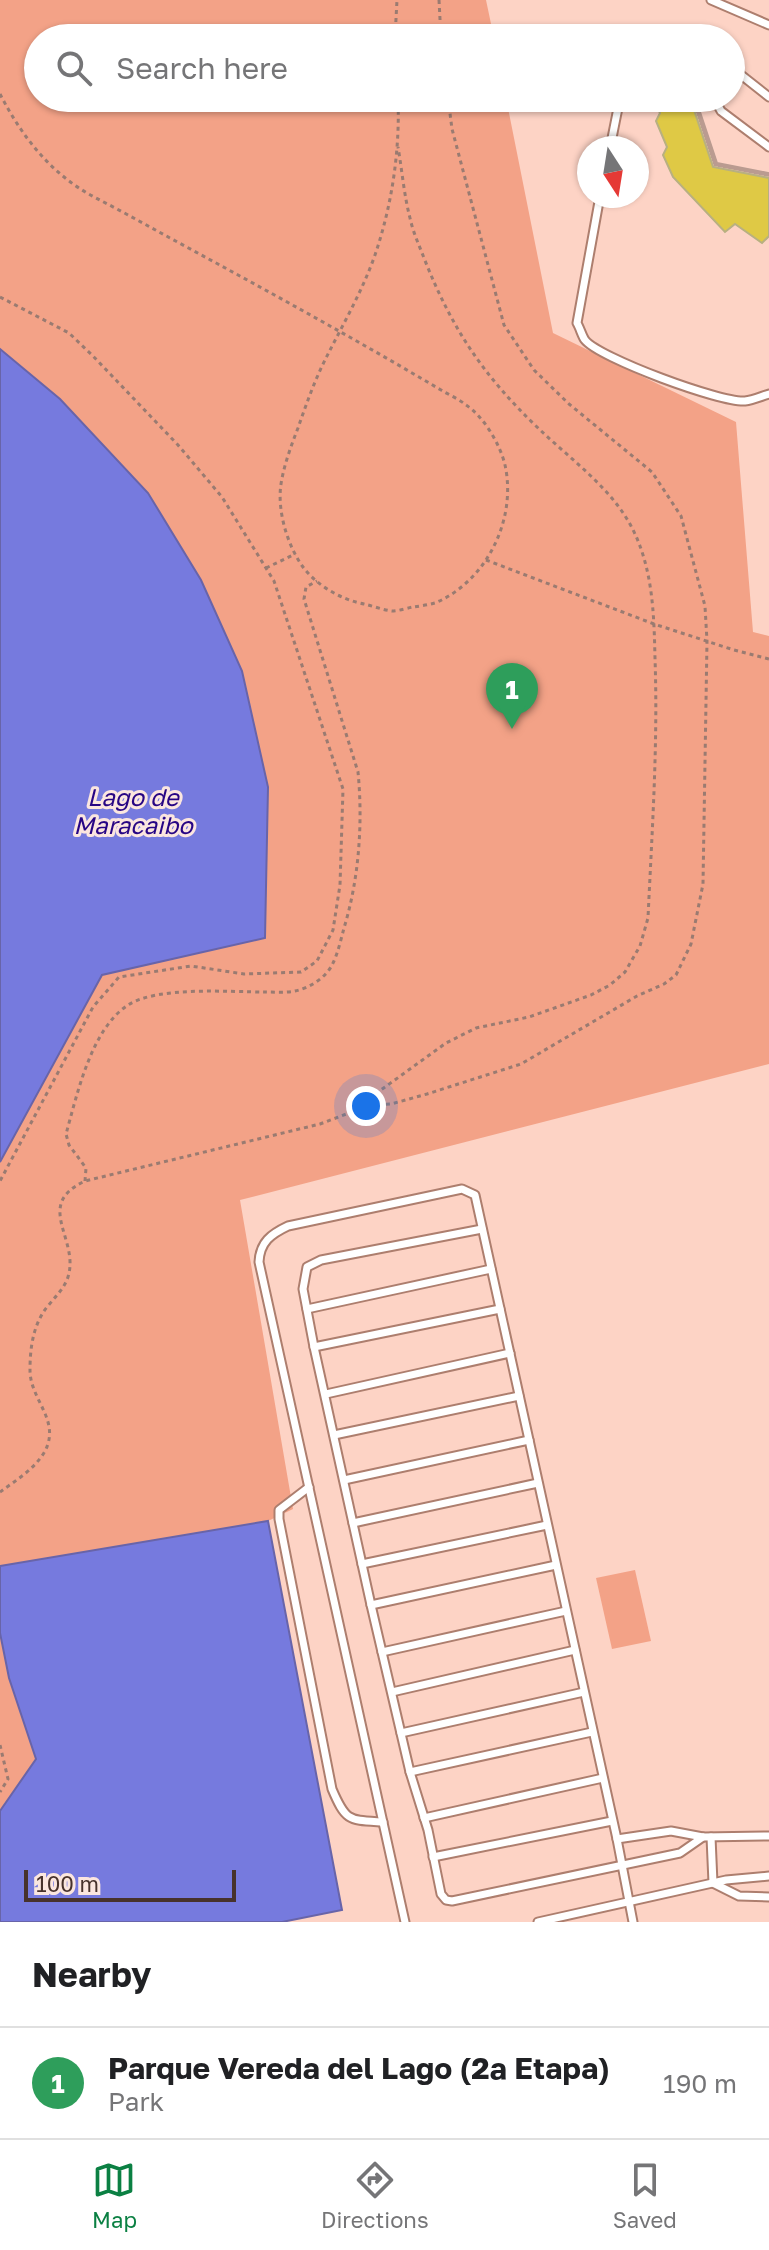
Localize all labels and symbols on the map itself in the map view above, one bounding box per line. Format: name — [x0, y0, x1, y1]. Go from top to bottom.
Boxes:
north arrow — [577, 136, 649, 208]
pin: 1 — [486, 663, 538, 729]
water label: Lago de Maracaibo — [73, 782, 194, 839]
your location — [346, 1086, 386, 1126]
scale bar — [24, 1866, 236, 1902]

